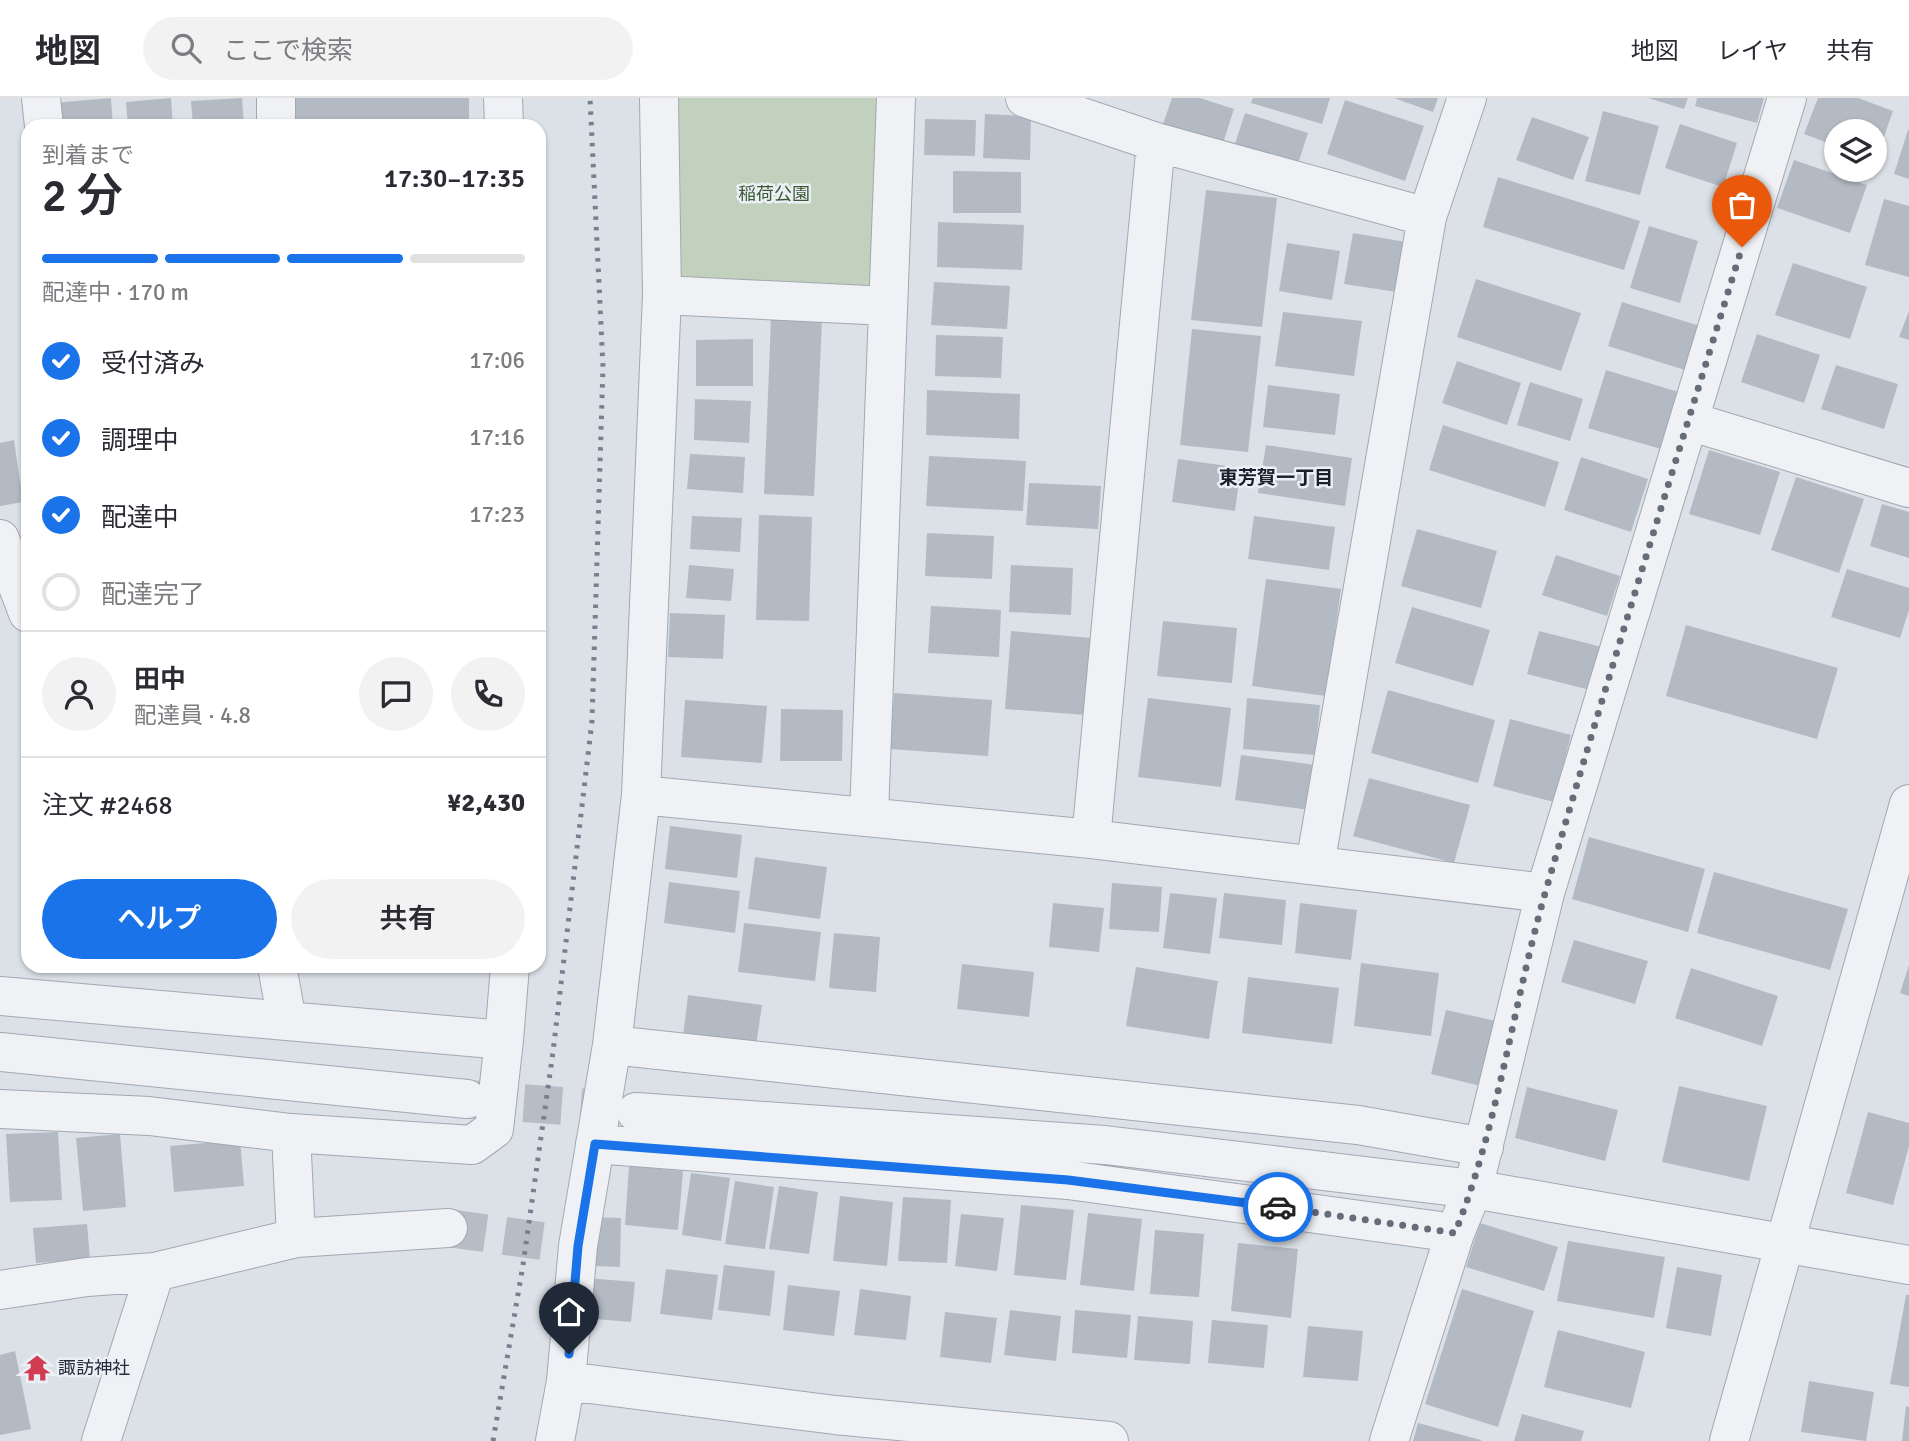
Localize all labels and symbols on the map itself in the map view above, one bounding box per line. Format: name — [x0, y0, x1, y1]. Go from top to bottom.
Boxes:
pin — [1712, 175, 1772, 247]
park label: 稲荷公園 — [738, 183, 810, 205]
district label: 東芳賀一丁目 — [1219, 466, 1333, 490]
courier — [1243, 1172, 1313, 1242]
pin — [539, 1282, 599, 1354]
temple icon: 諏訪神社 — [22, 1353, 52, 1383]
place label: 諏訪神社 — [58, 1357, 130, 1379]

